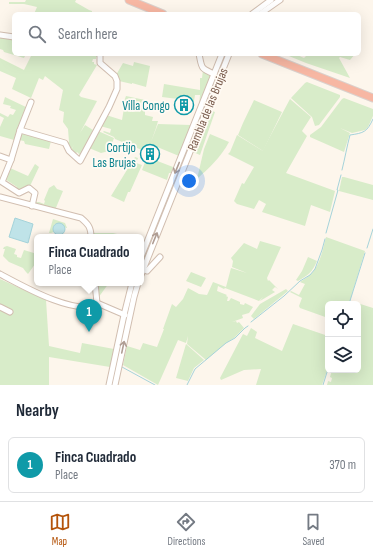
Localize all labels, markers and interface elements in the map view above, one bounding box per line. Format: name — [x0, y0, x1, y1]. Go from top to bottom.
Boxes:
search box — [12, 12, 361, 56]
icon: search — [26, 23, 48, 45]
text: Search here — [58, 25, 118, 44]
street label: Rambla de las Brujas — [184, 65, 232, 153]
building icon: Villa Congo — [173, 94, 195, 116]
place label: Villa Congo — [122, 98, 170, 114]
place label: Cortijo Las Brujas — [93, 140, 136, 171]
building icon: Cortijo Las Brujas — [139, 143, 161, 165]
one-way arrow — [172, 162, 180, 174]
your location — [179, 171, 199, 191]
one-way arrow — [152, 233, 159, 245]
popup — [34, 234, 144, 286]
text: Finca Cuadrado — [48, 243, 130, 262]
text: Place — [48, 262, 72, 278]
pin: 1 — [76, 299, 102, 332]
map controls — [325, 301, 361, 373]
button: locate — [325, 301, 361, 337]
button: layers — [325, 337, 361, 373]
one-way arrow — [120, 341, 128, 354]
text: Nearby — [16, 401, 59, 421]
text: Finca Cuadrado — [55, 448, 136, 467]
text: 1 — [27, 457, 33, 473]
text: 370 m — [329, 457, 356, 473]
text: Place — [55, 467, 78, 483]
tab: Map — [49, 511, 71, 548]
tab: Directions — [168, 511, 205, 548]
tab: Saved — [302, 511, 324, 548]

